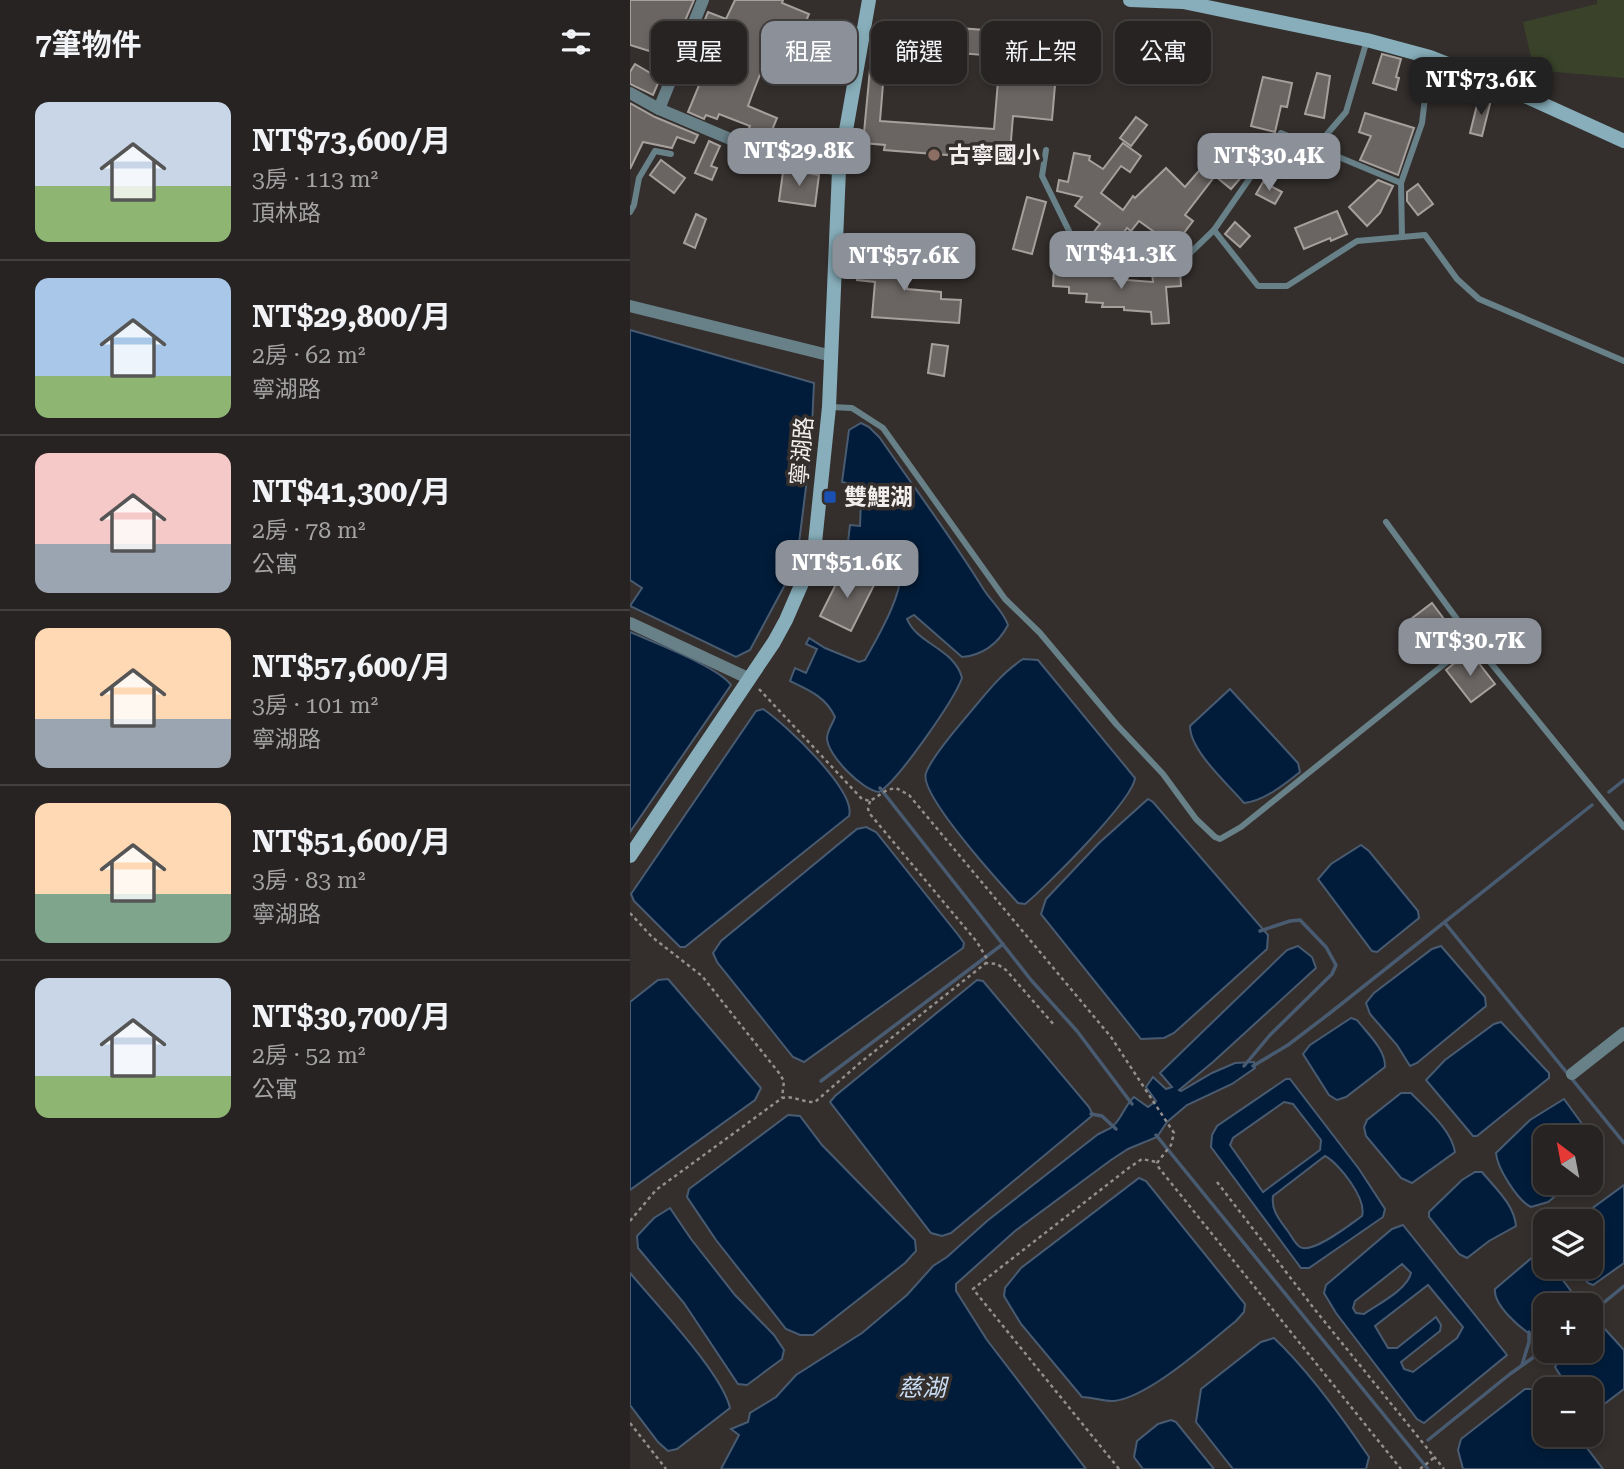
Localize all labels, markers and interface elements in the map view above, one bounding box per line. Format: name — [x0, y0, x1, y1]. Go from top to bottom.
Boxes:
chip: 買屋 — [651, 21, 747, 84]
chip: 租屋 — [761, 21, 857, 84]
chip: 篩選 — [871, 21, 967, 84]
chip: 新上架 — [981, 21, 1101, 84]
chip: 公寓 — [1115, 21, 1211, 84]
icon: filters — [557, 23, 595, 61]
text: 7筆物件 — [35, 27, 142, 62]
pin: NT$73.6K — [1409, 58, 1553, 117]
text: NT$73.6K — [1425, 66, 1537, 93]
text: NT$73,600/月 — [252, 123, 451, 158]
pin: NT$29.8K — [727, 128, 871, 188]
icon: home — [91, 130, 175, 214]
pin: NT$30.4K — [1197, 134, 1341, 193]
text: NT$29.8K — [743, 137, 855, 164]
place label: 古寧國小 — [948, 142, 1040, 169]
text: NT$30.4K — [1213, 142, 1325, 169]
marker: 古寧國小 — [926, 147, 942, 163]
text: 3房 · 113 m² — [252, 166, 378, 193]
text: 頂林路 — [252, 200, 321, 227]
pin: NT$41.3K — [1049, 232, 1193, 291]
pin: NT$57.6K — [832, 233, 976, 293]
text: NT$41.3K — [1065, 240, 1177, 267]
text: NT$57.6K — [848, 242, 960, 269]
text: NT$29,800/月 — [252, 299, 451, 334]
icon: home — [91, 306, 175, 390]
text: 2房 · 62 m² — [252, 342, 365, 369]
text: 寧湖路 — [252, 376, 321, 403]
street label: 寧湖路 — [786, 415, 818, 487]
text: NT$41,300/月 — [252, 474, 451, 509]
icon: home — [91, 481, 175, 565]
place label: 雙鯉湖 — [844, 484, 913, 511]
marker: 雙鯉湖 — [822, 489, 838, 505]
text: 2房 · 78 m² — [252, 517, 365, 544]
pin: NT$51.6K — [775, 540, 919, 600]
text: NT$51.6K — [791, 549, 903, 576]
text: 公寓 — [252, 551, 298, 578]
pin: NT$30.7K — [1398, 618, 1542, 678]
text: NT$30.7K — [1414, 627, 1526, 654]
text: NT$57,600/月 — [252, 649, 451, 684]
icon: home — [91, 656, 175, 740]
text: 3房 · 101 m² — [252, 692, 378, 719]
text: 寧湖路 — [252, 726, 321, 753]
text: NT$51,600/月 — [252, 824, 451, 859]
icon: home — [91, 831, 175, 915]
text: 3房 · 83 m² — [252, 867, 365, 894]
text: 寧湖路 — [252, 901, 321, 928]
text: NT$30,700/月 — [252, 999, 451, 1034]
icon: home — [91, 1006, 175, 1090]
text: 2房 · 52 m² — [252, 1042, 365, 1069]
text: 公寓 — [252, 1076, 298, 1103]
north arrow — [1533, 1125, 1603, 1195]
map controls — [1533, 1125, 1603, 1447]
button: layers — [1533, 1209, 1603, 1279]
button: + — [1533, 1293, 1603, 1363]
water label: 慈湖 — [898, 1374, 950, 1402]
button: − — [1533, 1377, 1603, 1447]

